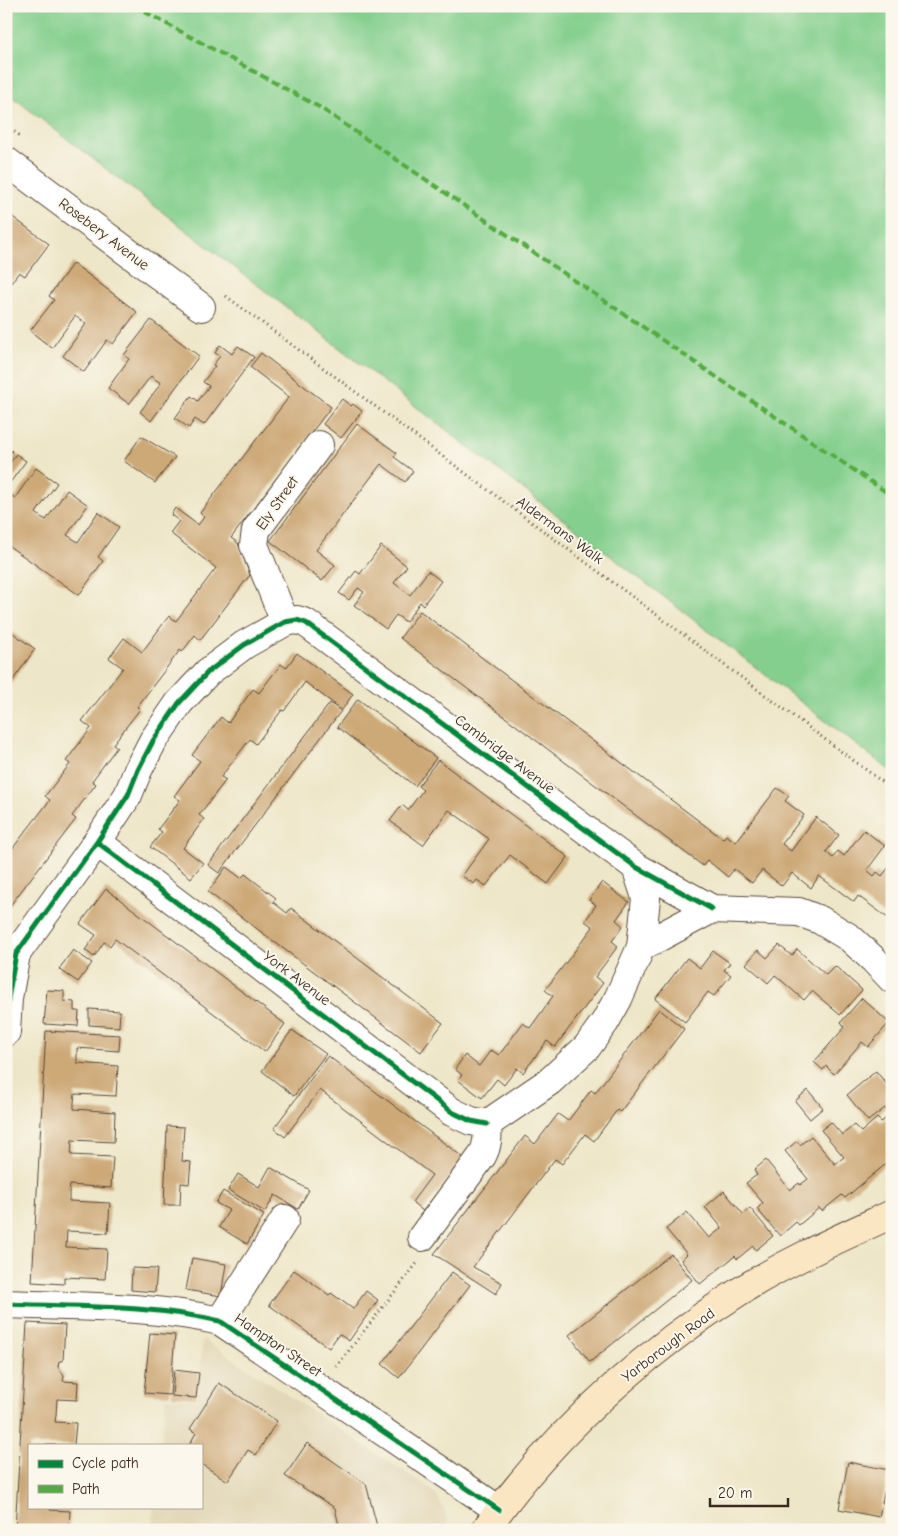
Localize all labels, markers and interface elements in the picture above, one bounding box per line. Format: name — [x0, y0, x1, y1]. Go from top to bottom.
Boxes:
street label: Rosebery Avenue — [55, 194, 153, 274]
street label: Ely Street — [252, 472, 302, 533]
street label: Aldermans Walk — [513, 492, 608, 568]
street label: Cambridge Avenue — [451, 710, 559, 798]
street label: York Avenue — [260, 947, 335, 1010]
street label: Yarborough Road — [618, 1304, 718, 1386]
street label: Hampton Street — [231, 1309, 326, 1381]
legend — [28, 1444, 202, 1508]
text: Cycle path — [72, 1454, 139, 1472]
scale bar — [710, 1476, 788, 1508]
text: Path — [72, 1480, 100, 1498]
text: 20 m — [718, 1484, 752, 1502]

